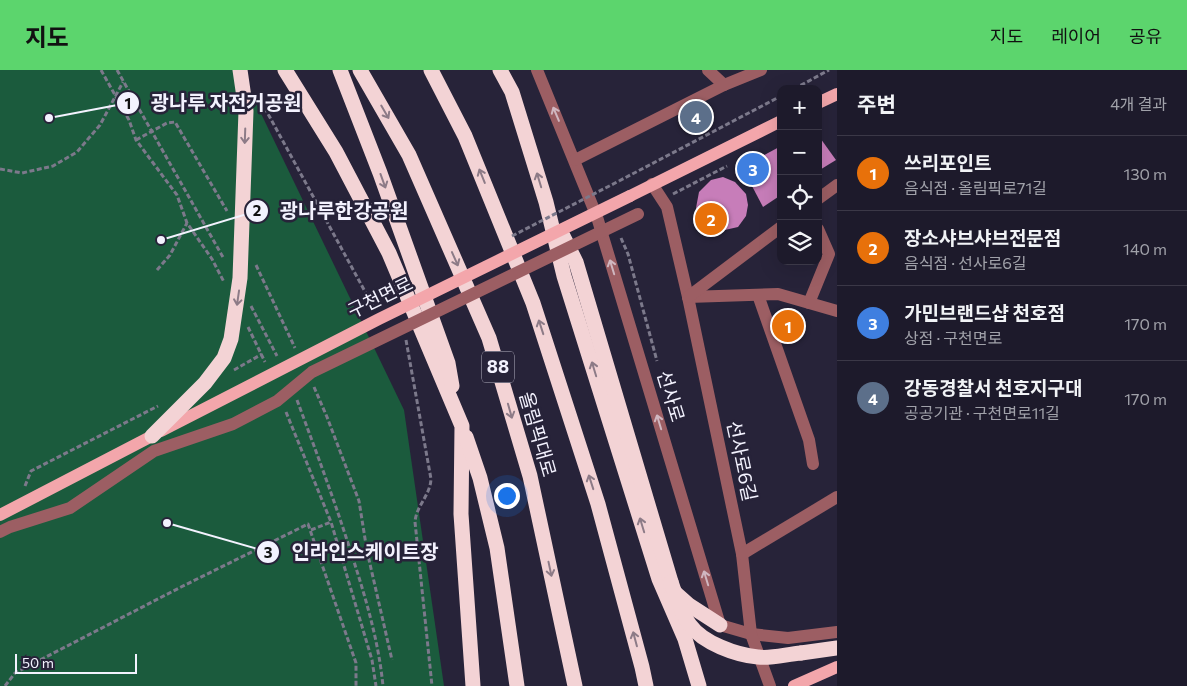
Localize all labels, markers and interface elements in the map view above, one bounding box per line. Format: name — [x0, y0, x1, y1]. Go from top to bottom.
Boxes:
text: 지도 — [25, 22, 69, 51]
text: 지도 — [990, 25, 1023, 47]
text: 레이어 — [1051, 25, 1101, 47]
text: 공유 — [1129, 25, 1162, 47]
map controls — [777, 85, 822, 265]
button: + — [777, 85, 822, 130]
callout: 광나루 자전거공원 — [115, 86, 311, 121]
text: 광나루 자전거공원 — [150, 90, 302, 114]
text: 주변 — [857, 91, 896, 116]
text: 1 — [125, 94, 131, 112]
text: 4개 결과 — [1110, 94, 1167, 113]
pin: 4 — [680, 98, 712, 136]
one-way arrow — [380, 105, 390, 119]
one-way arrow — [550, 107, 560, 122]
one-way arrow — [240, 128, 250, 144]
button: − — [777, 130, 822, 175]
pin: 3 — [737, 150, 769, 188]
text: 쓰리포인트 — [904, 151, 991, 174]
text: 1 — [869, 164, 877, 183]
text: 130 m — [1124, 164, 1167, 183]
one-way arrow — [476, 169, 486, 184]
one-way arrow — [534, 172, 543, 188]
one-way arrow — [379, 173, 388, 188]
button: locate — [777, 175, 822, 220]
text: 음식점 · 올림픽로71길 — [904, 178, 1047, 197]
callout: 광나루한강공원 — [245, 193, 418, 228]
text: 광나루한강공원 — [280, 198, 408, 222]
pin: 2 — [695, 200, 727, 238]
text: 2 — [253, 201, 261, 219]
button: layers — [777, 220, 822, 265]
text: 장소샤브샤브전문점 — [904, 226, 1061, 249]
text: 2 — [868, 239, 878, 258]
text: 140 m — [1123, 239, 1167, 258]
one-way arrow — [450, 251, 460, 266]
text: 음식점 · 선사로6길 — [904, 253, 1027, 272]
one-way arrow — [607, 259, 617, 275]
street label: 구천면로 — [343, 271, 416, 322]
one-way arrow — [232, 290, 242, 306]
text: 가민브랜드샵 천호점 — [904, 301, 1065, 324]
pin: 1 — [772, 307, 804, 345]
text: 3 — [868, 314, 878, 333]
text: 170 m — [1124, 314, 1167, 333]
one-way arrow — [536, 320, 545, 336]
text: 상점 · 구천면로 — [904, 328, 1002, 347]
road number: 88 — [482, 352, 514, 382]
one-way arrow — [588, 362, 598, 378]
street label: 선사로 — [653, 367, 690, 424]
text: 강동경찰서 천호지구대 — [904, 376, 1082, 399]
street label: 올림픽대로 — [515, 389, 562, 479]
text: 4 — [868, 389, 878, 408]
text: 170 m — [1124, 389, 1167, 408]
one-way arrow — [506, 403, 516, 419]
text: 공공기관 · 구천면로11길 — [904, 403, 1060, 422]
one-way arrow — [653, 415, 663, 431]
street label: 선사로6길 — [723, 419, 762, 503]
one-way arrow — [586, 475, 595, 490]
your location — [494, 483, 520, 509]
one-way arrow — [637, 517, 647, 533]
callout: 인라인스케이트장 — [256, 535, 448, 570]
text: 인라인스케이트장 — [291, 539, 439, 563]
text: 3 — [264, 543, 273, 561]
one-way arrow — [546, 560, 555, 576]
one-way arrow — [700, 570, 710, 586]
one-way arrow — [629, 631, 639, 647]
scale bar — [15, 651, 138, 674]
text: 50 m — [22, 654, 54, 671]

